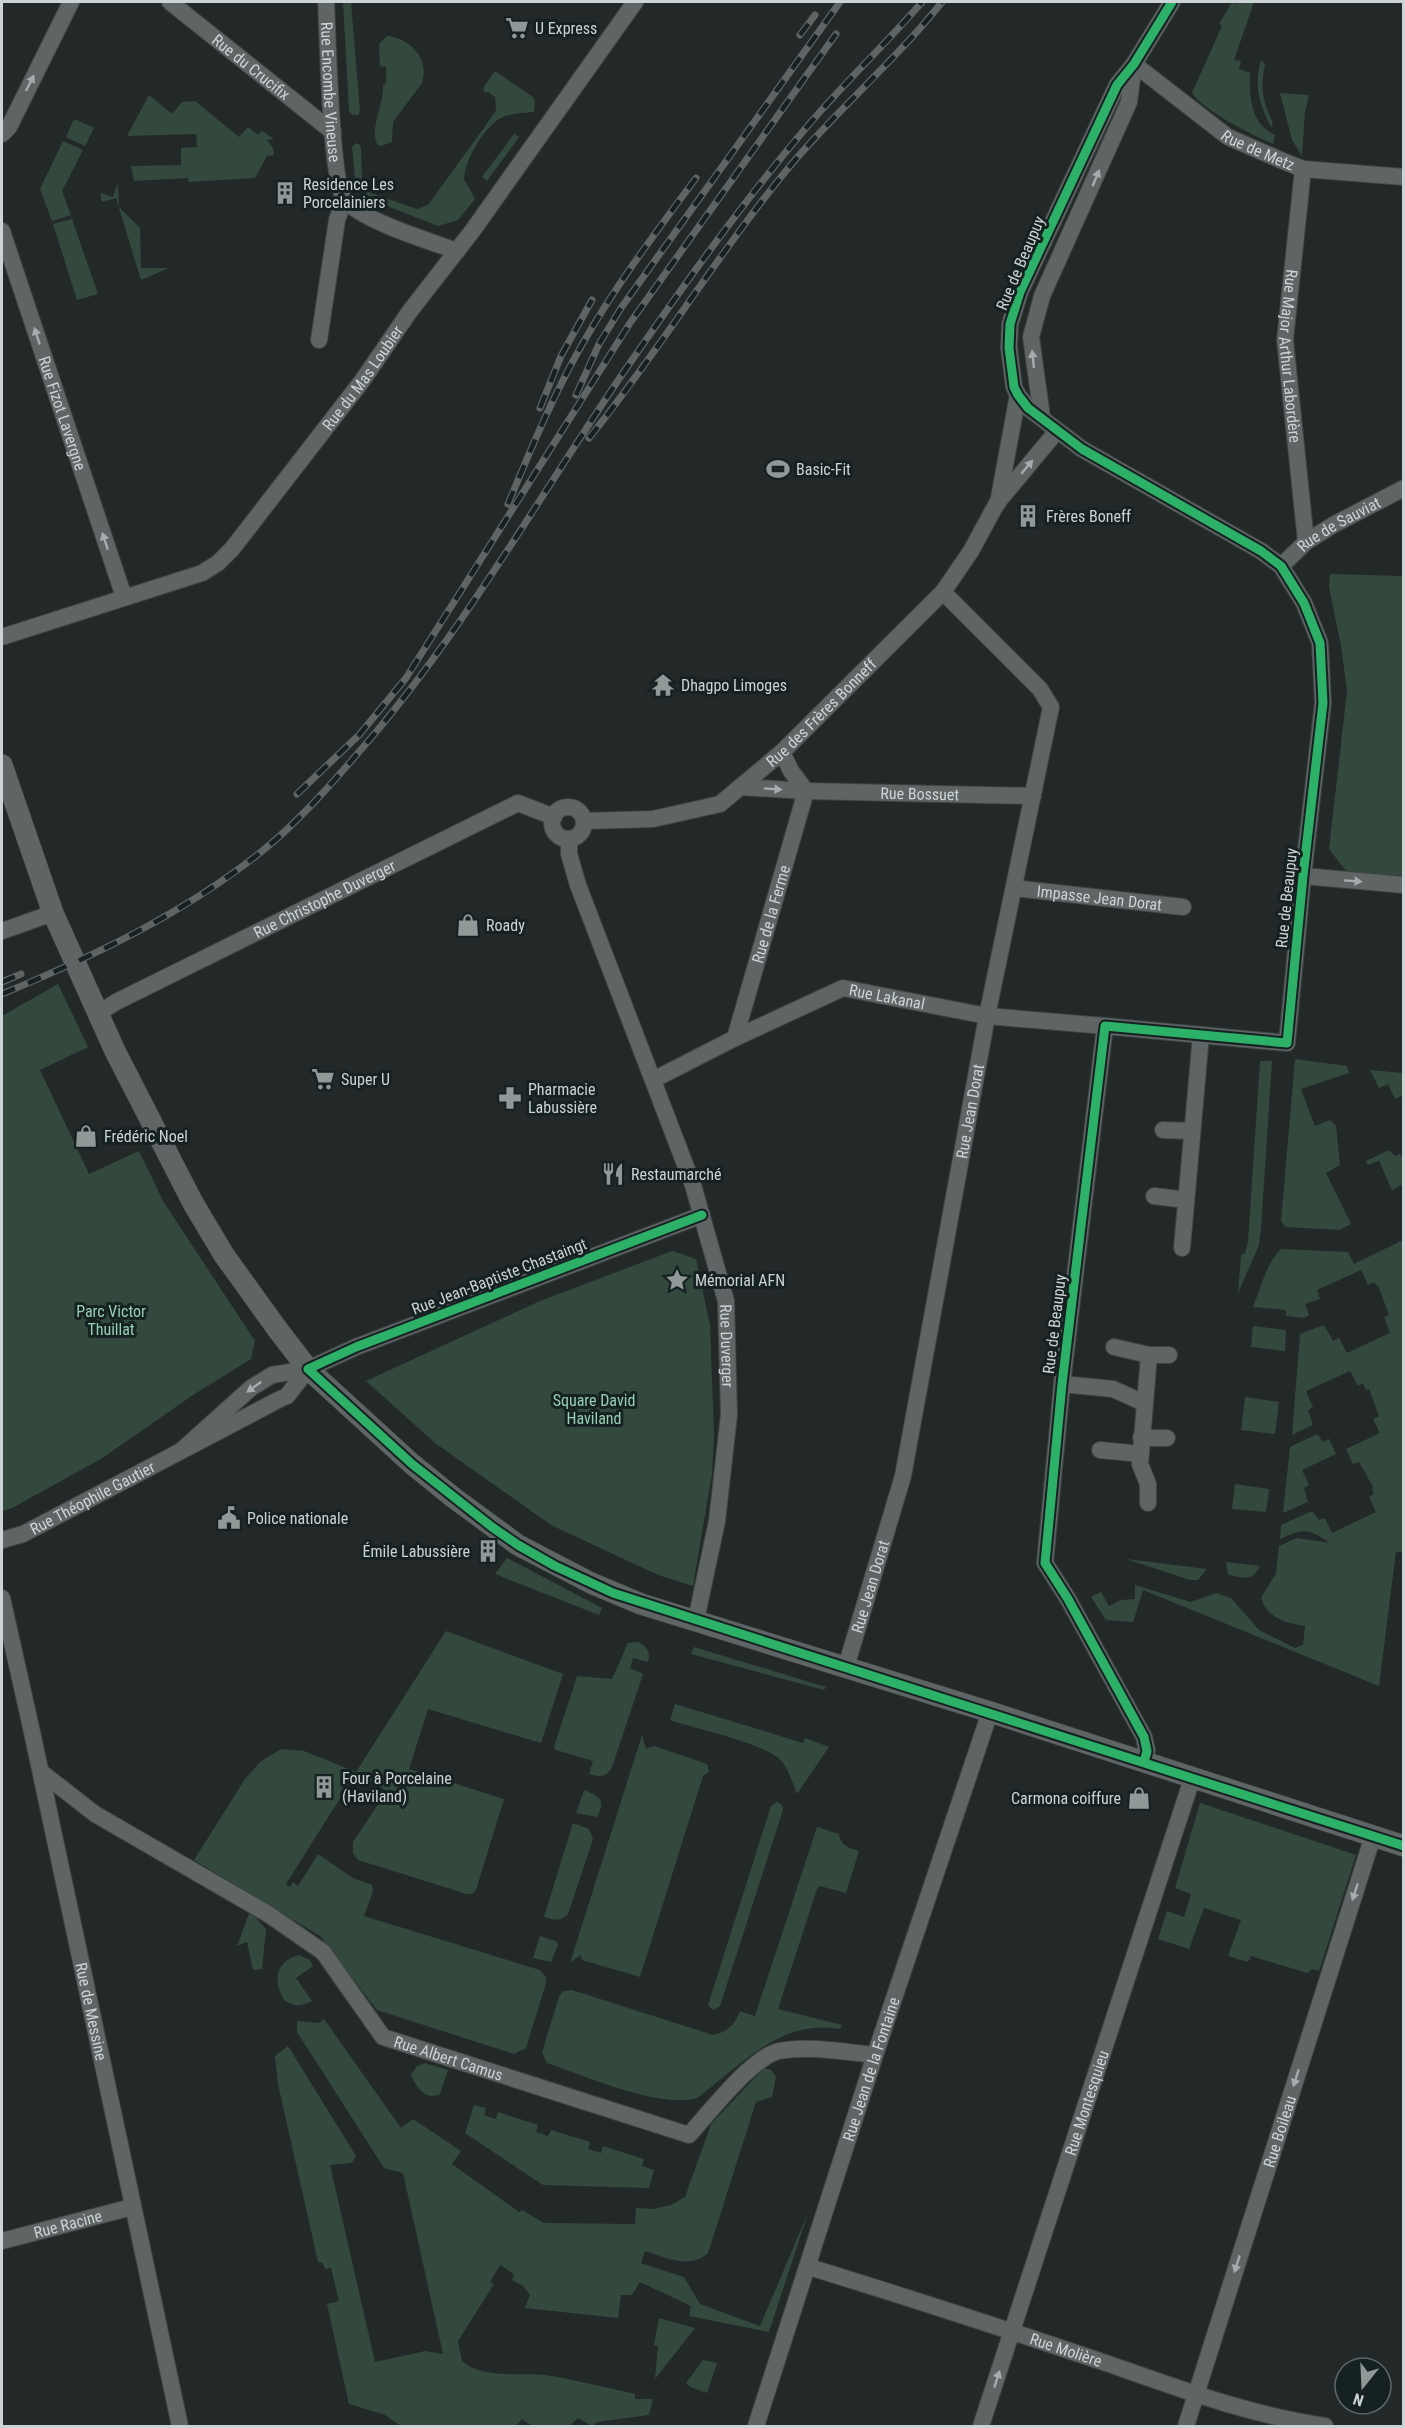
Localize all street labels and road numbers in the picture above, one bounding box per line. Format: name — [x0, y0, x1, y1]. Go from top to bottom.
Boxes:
street label: Rue Encombe Vineuse — [317, 21, 344, 163]
street label: Rue du Crucifix — [208, 30, 294, 104]
street label: Rue de Metz — [1217, 126, 1297, 175]
street label: Rue de Beaupuy — [992, 213, 1049, 313]
street label: Rue Major Arthur Labordère — [1275, 268, 1305, 444]
street label: Rue du Mas Loubier — [318, 322, 407, 434]
street label: Rue Fizot Lavergne — [34, 354, 90, 473]
street label: Rue de Sauviat — [1293, 493, 1384, 556]
street label: Rue des Frères Bonneff — [762, 655, 880, 771]
street label: Rue Bossuet — [880, 784, 960, 804]
street label: Rue de Beaupuy — [1272, 847, 1301, 949]
street label: Rue Christophe Duverger — [251, 856, 399, 942]
street label: Rue de la Ferme — [748, 863, 794, 965]
street label: Impasse Jean Dorat — [1036, 882, 1163, 915]
street label: Rue Lakanal — [847, 980, 926, 1014]
street label: Rue Jean Dorat — [952, 1062, 988, 1160]
street label: Rue Jean-Baptiste Chastaingt — [409, 1234, 590, 1319]
street label: Rue de Beaupuy — [1039, 1273, 1070, 1375]
street label: Rue Duverger — [716, 1304, 737, 1388]
street label: Rue Théophile Gautier — [27, 1457, 158, 1539]
street label: Rue Jean Dorat — [848, 1538, 893, 1635]
street label: Rue de Messine — [71, 1961, 111, 2062]
street label: Rue Jean de la Fontaine — [839, 1995, 904, 2144]
street label: Rue Albert Camus — [392, 2032, 505, 2085]
street label: Rue Montesquieu — [1061, 2048, 1113, 2158]
street label: Rue Boileau — [1260, 2093, 1300, 2170]
street label: Rue Racine — [32, 2206, 104, 2242]
street label: Rue Molière — [1027, 2329, 1104, 2371]

